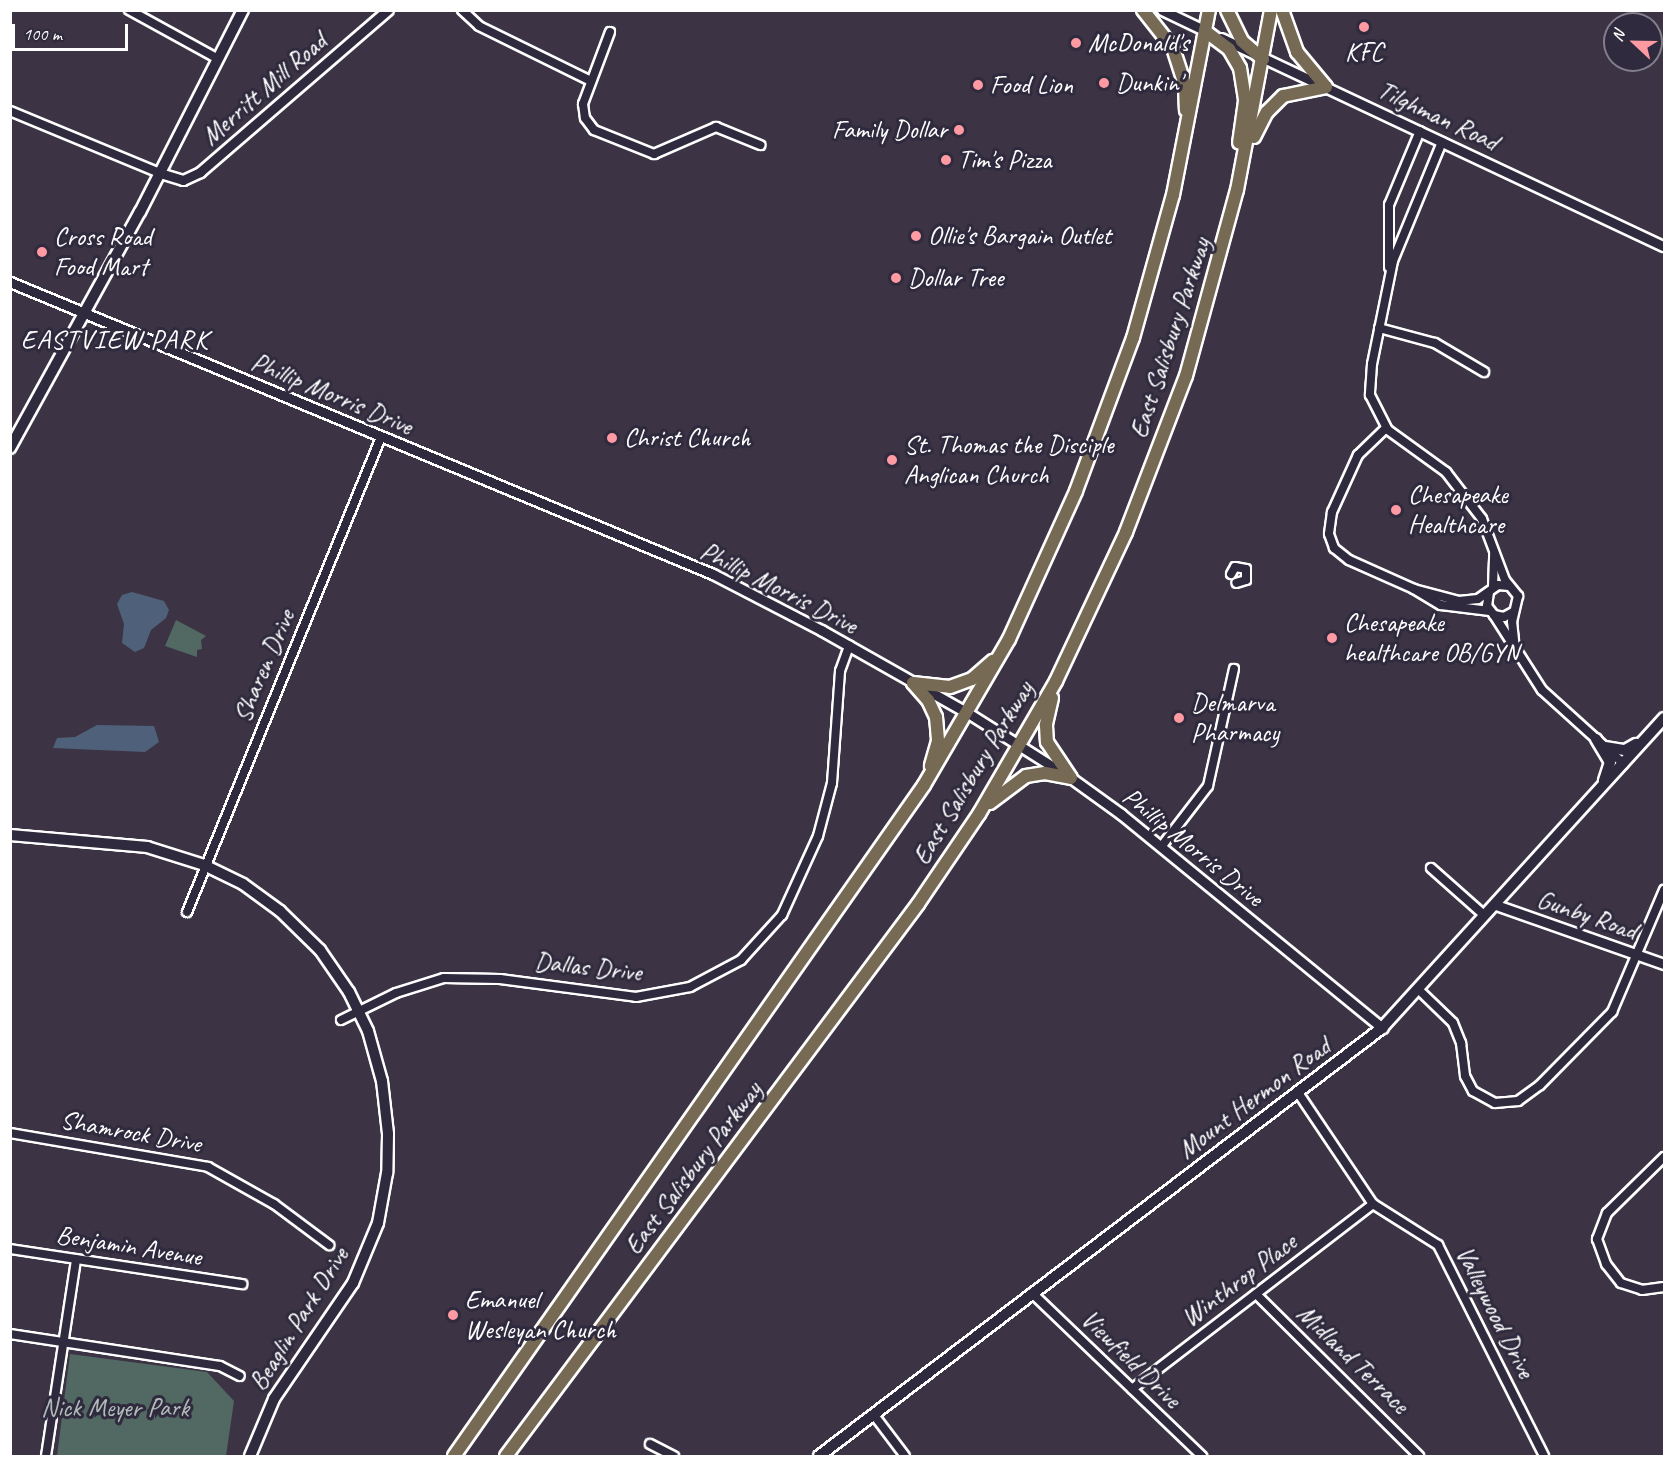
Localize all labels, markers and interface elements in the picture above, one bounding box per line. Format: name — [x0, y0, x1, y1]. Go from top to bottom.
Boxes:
scale bar — [15, 12, 130, 50]
north arrow — [1603, 12, 1663, 72]
marker: KFC — [1357, 20, 1371, 34]
text: 100 m — [23, 23, 62, 45]
street label: Merritt Mill Road — [195, 26, 333, 152]
place label: McDonald's — [1088, 27, 1189, 59]
text: N — [1607, 28, 1629, 44]
marker: McDonald's — [1069, 36, 1083, 50]
place label: KFC — [1345, 36, 1383, 68]
place label: Dunkin' — [1116, 67, 1181, 99]
place label: Food Lion — [990, 69, 1073, 101]
street label: Tilghman Road — [1373, 75, 1503, 157]
marker: Dunkin' — [1097, 76, 1111, 90]
marker: Food Lion — [971, 78, 985, 92]
place label: Family Dollar — [833, 114, 947, 146]
marker: Family Dollar — [952, 123, 966, 137]
place label: Tim's Pizza — [958, 144, 1052, 176]
marker: Tim's Pizza — [939, 153, 953, 167]
place label: Ollie's Bargain Outlet — [928, 220, 1111, 252]
place label: Cross Road Food Mart — [54, 221, 152, 282]
marker: Ollie's Bargain Outlet — [909, 229, 923, 243]
street label: East Salisbury Parkway — [1123, 233, 1217, 443]
marker: Cross Road Food Mart — [35, 245, 49, 259]
place label: Dollar Tree — [908, 262, 1003, 294]
marker: Dollar Tree — [889, 271, 903, 285]
district label: EASTVIEW PARK — [21, 324, 209, 356]
street label: Phillip Morris Drive — [247, 346, 417, 442]
place label: Christ Church — [624, 422, 751, 454]
place label: St. Thomas the Disciple Anglican Church — [904, 429, 1113, 490]
marker: Christ Church — [605, 431, 619, 445]
marker: St. Thomas the Disciple Anglican Church — [885, 453, 899, 467]
place label: Chesapeake Healthcare — [1408, 479, 1508, 540]
marker: Chesapeake Healthcare — [1389, 503, 1403, 517]
street label: Phillip Morris Drive — [695, 535, 863, 641]
street label: Sharen Drive — [226, 605, 302, 727]
place label: Chesapeake healthcare OB/GYN — [1344, 607, 1519, 668]
marker: Chesapeake healthcare OB/GYN — [1325, 631, 1339, 645]
street label: East Salisbury Parkway — [906, 675, 1040, 871]
place label: Delmarva Pharmacy — [1191, 687, 1279, 748]
marker: Delmarva Pharmacy — [1172, 711, 1186, 725]
street label: Phillip Morris Drive — [1116, 781, 1270, 913]
street label: Gunby Road — [1533, 883, 1641, 947]
street label: Dallas Drive — [533, 946, 643, 988]
street label: Mount Hermon Road — [1171, 1030, 1337, 1166]
street label: East Salisbury Parkway — [617, 1075, 769, 1261]
street label: Shamrock Drive — [58, 1104, 204, 1160]
street label: Benjamin Avenue — [54, 1219, 204, 1273]
street label: Winthrop Place — [1175, 1226, 1303, 1334]
street label: Valleywood Drive — [1448, 1241, 1542, 1383]
street label: Beaglin Park Drive — [243, 1242, 355, 1396]
place label: Emanuel Wesleyan Church — [465, 1284, 617, 1346]
street label: Midland Terrace — [1291, 1298, 1415, 1420]
street label: Viewfield Drive — [1074, 1304, 1188, 1414]
marker: Emanuel Wesleyan Church — [446, 1308, 460, 1322]
park label: Nick Meyer Park — [41, 1392, 189, 1424]

